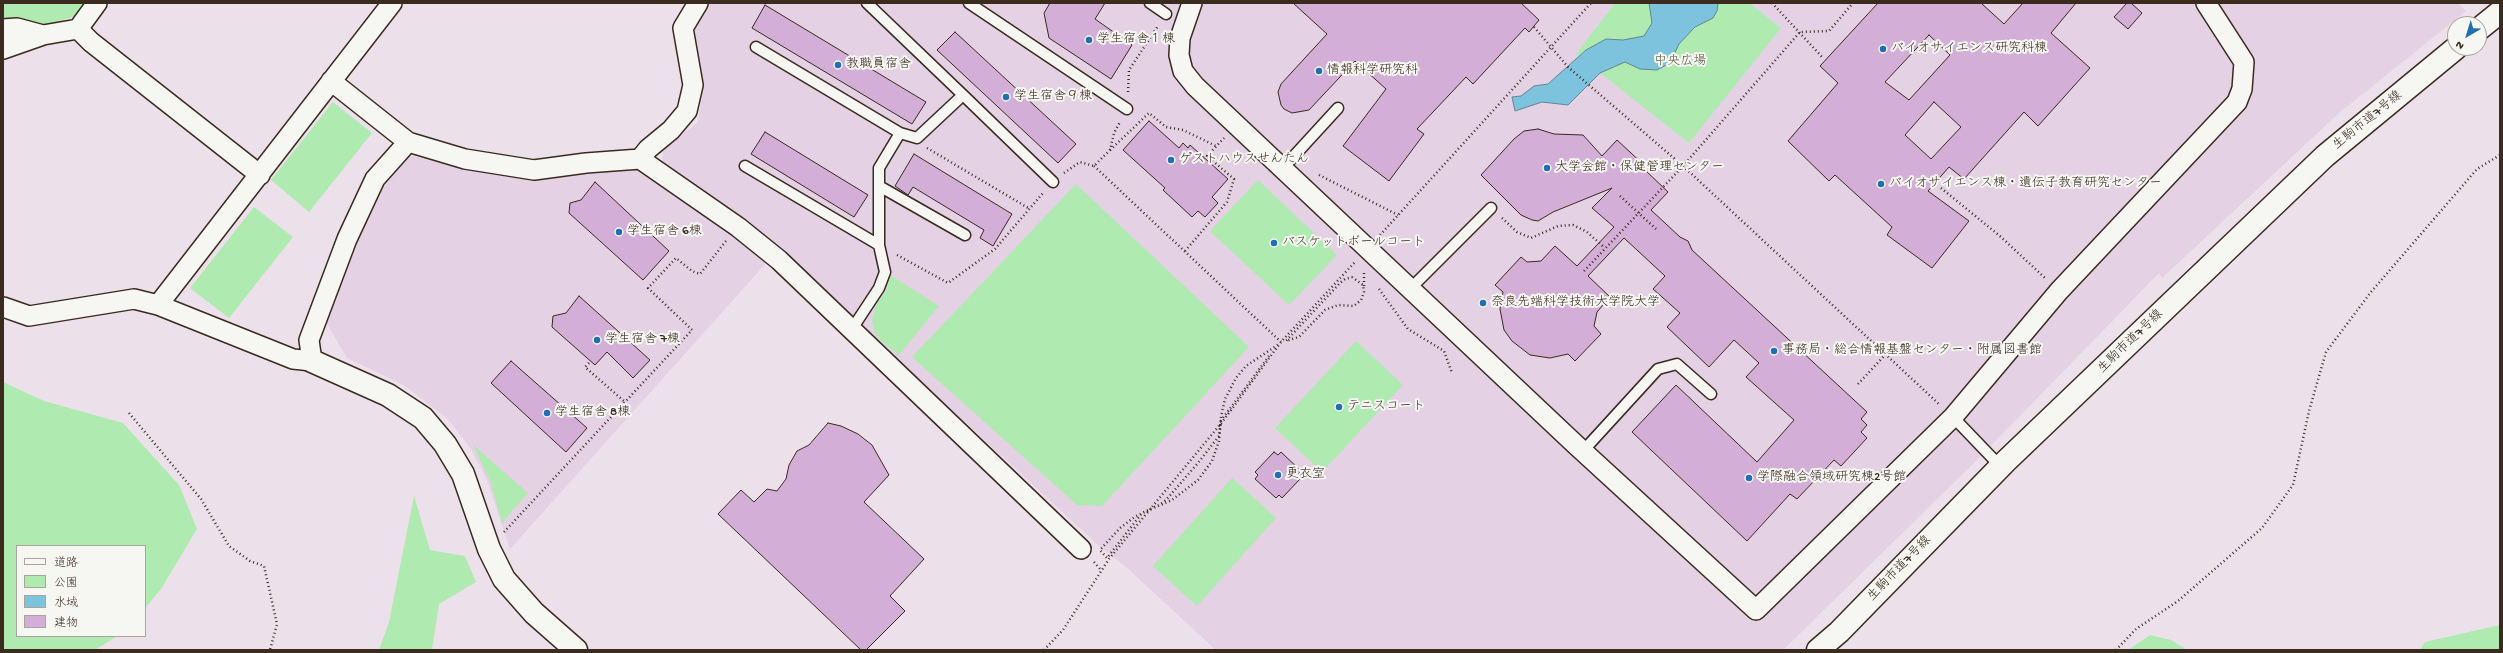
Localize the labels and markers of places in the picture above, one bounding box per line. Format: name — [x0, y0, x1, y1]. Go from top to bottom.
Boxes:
place label: 学生宿舎１棟 — [1097, 32, 1175, 48]
marker: 学生宿舎１棟 — [1084, 35, 1094, 45]
place label: バイオサイエンス研究科棟 — [1891, 41, 2047, 57]
marker: バイオサイエンス研究科棟 — [1878, 44, 1888, 54]
place label: 教職員宿舎 — [846, 57, 911, 73]
marker: 教職員宿舎 — [833, 60, 843, 70]
place label: 情報科学研究科 — [1327, 63, 1418, 79]
marker: 情報科学研究科 — [1314, 66, 1324, 76]
place label: 学生宿舎９棟 — [1014, 89, 1092, 105]
marker: 学生宿舎９棟 — [1001, 92, 1011, 102]
place label: ゲストハウスせんたん — [1179, 152, 1309, 168]
marker: ゲストハウスせんたん — [1166, 155, 1176, 165]
place label: 大学会館・保健管理センター — [1555, 160, 1724, 176]
marker: 大学会館・保健管理センター — [1542, 163, 1552, 173]
place label: バイオサイエンス棟・遺伝子教育研究センター — [1889, 176, 2162, 192]
marker: バイオサイエンス棟・遺伝子教育研究センター — [1876, 179, 1886, 189]
place label: 学生宿舎 6棟 — [627, 224, 702, 240]
marker: 学生宿舎 6棟 — [614, 227, 624, 237]
place label: バスケットボールコート — [1282, 235, 1425, 251]
marker: バスケットボールコート — [1269, 238, 1279, 248]
place label: 奈良先端科学技術大学院大学 — [1491, 295, 1660, 311]
marker: 奈良先端科学技術大学院大学 — [1478, 298, 1488, 308]
place label: 学生宿舎 7棟 — [605, 332, 680, 348]
marker: 学生宿舎 7棟 — [592, 335, 602, 345]
place label: 事務局・総合情報基盤センター・附属図書館 — [1782, 343, 2042, 359]
marker: 事務局・総合情報基盤センター・附属図書館 — [1769, 346, 1779, 356]
place label: テニスコート — [1347, 399, 1425, 415]
marker: テニスコート — [1334, 402, 1344, 412]
place label: 学生宿舎 8棟 — [555, 405, 630, 421]
marker: 学生宿舎 8棟 — [542, 408, 552, 418]
place label: 更衣室 — [1286, 467, 1325, 483]
marker: 更衣室 — [1273, 470, 1283, 480]
place label: 学際融合領域研究棟2号館 — [1757, 470, 1906, 486]
marker: 学際融合領域研究棟2号館 — [1744, 473, 1754, 483]

